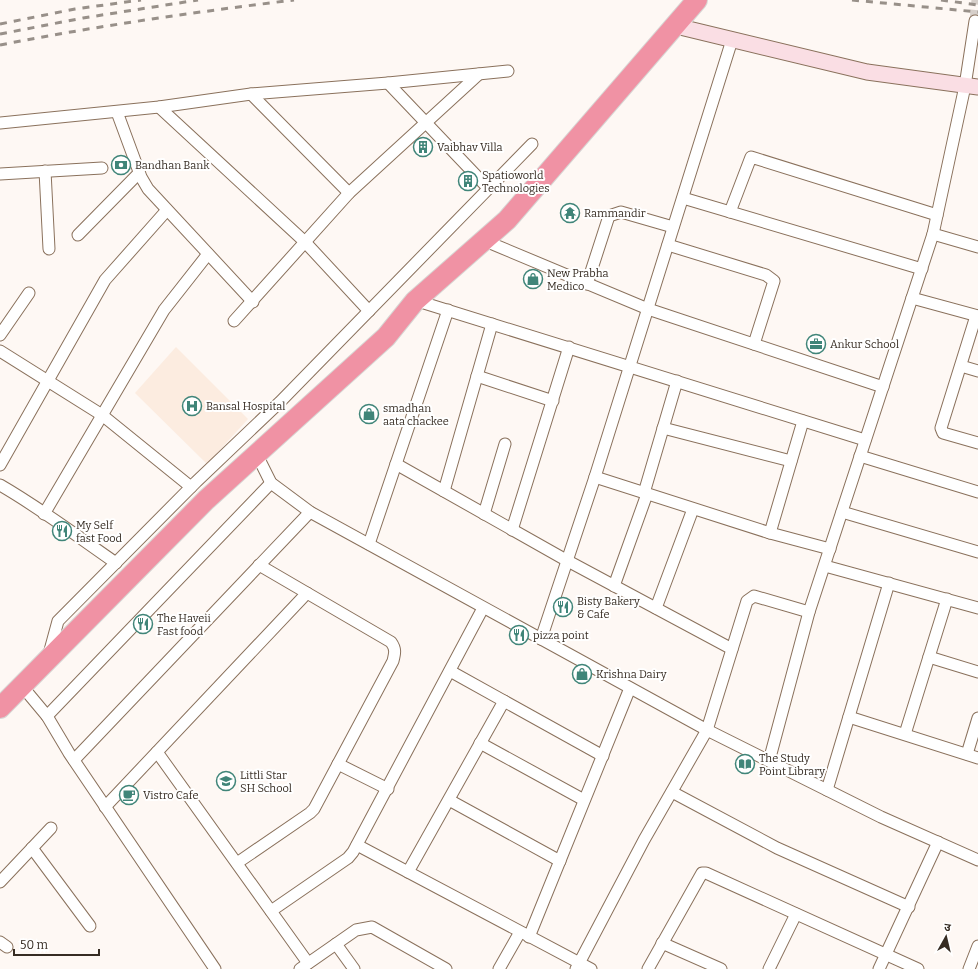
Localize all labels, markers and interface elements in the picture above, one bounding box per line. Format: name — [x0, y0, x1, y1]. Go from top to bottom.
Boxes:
building icon: Vaibhav Villa — [412, 136, 434, 158]
place label: Vaibhav Villa — [437, 141, 503, 154]
bank icon: Bandhan Bank — [110, 154, 132, 176]
place label: Bandhan Bank — [135, 159, 210, 172]
place label: Spatioworld Technologies — [482, 169, 550, 195]
building icon: Spatioworld Technologies — [457, 170, 479, 192]
temple icon: Rammandir — [559, 202, 581, 224]
place label: Rammandir — [584, 207, 646, 220]
place label: New Prabha Medico — [547, 267, 609, 293]
shop icon: New Prabha Medico — [522, 268, 544, 290]
office icon: Ankur School — [805, 333, 827, 355]
place label: Ankur School — [830, 338, 899, 351]
hospital icon: Bansal Hospital — [181, 395, 203, 417]
place label: Bansal Hospital — [206, 400, 286, 413]
place label: smadhan aata chackee — [383, 402, 449, 428]
shop icon: smadhan aata chackee — [358, 403, 380, 425]
place label: My Self fast Food — [76, 519, 123, 545]
restaurant icon: My Self fast Food — [51, 520, 73, 542]
place label: Bisty Bakery & Cafe — [577, 595, 640, 621]
restaurant icon: Bisty Bakery & Cafe — [552, 596, 574, 618]
place label: The Haveii Fast food — [157, 612, 212, 638]
restaurant icon: The Haveii Fast food — [132, 613, 154, 635]
restaurant icon: pizza point — [508, 624, 530, 646]
place label: pizza point — [533, 629, 589, 642]
shop icon: Krishna Dairy — [571, 663, 593, 685]
place label: Krishna Dairy — [596, 668, 667, 681]
place label: The Study Point Library — [759, 752, 825, 778]
library icon: The Study Point Library — [734, 753, 756, 775]
place label: Littli Star SH School — [240, 769, 292, 795]
school or university icon: Littli Star SH School — [215, 770, 237, 792]
cafe icon: Vistro Cafe — [118, 784, 140, 806]
place label: Vistro Cafe — [143, 789, 198, 802]
north arrow — [926, 917, 966, 957]
text: उ — [943, 921, 952, 935]
scale bar — [14, 931, 99, 957]
text: 50 m — [20, 938, 49, 952]

